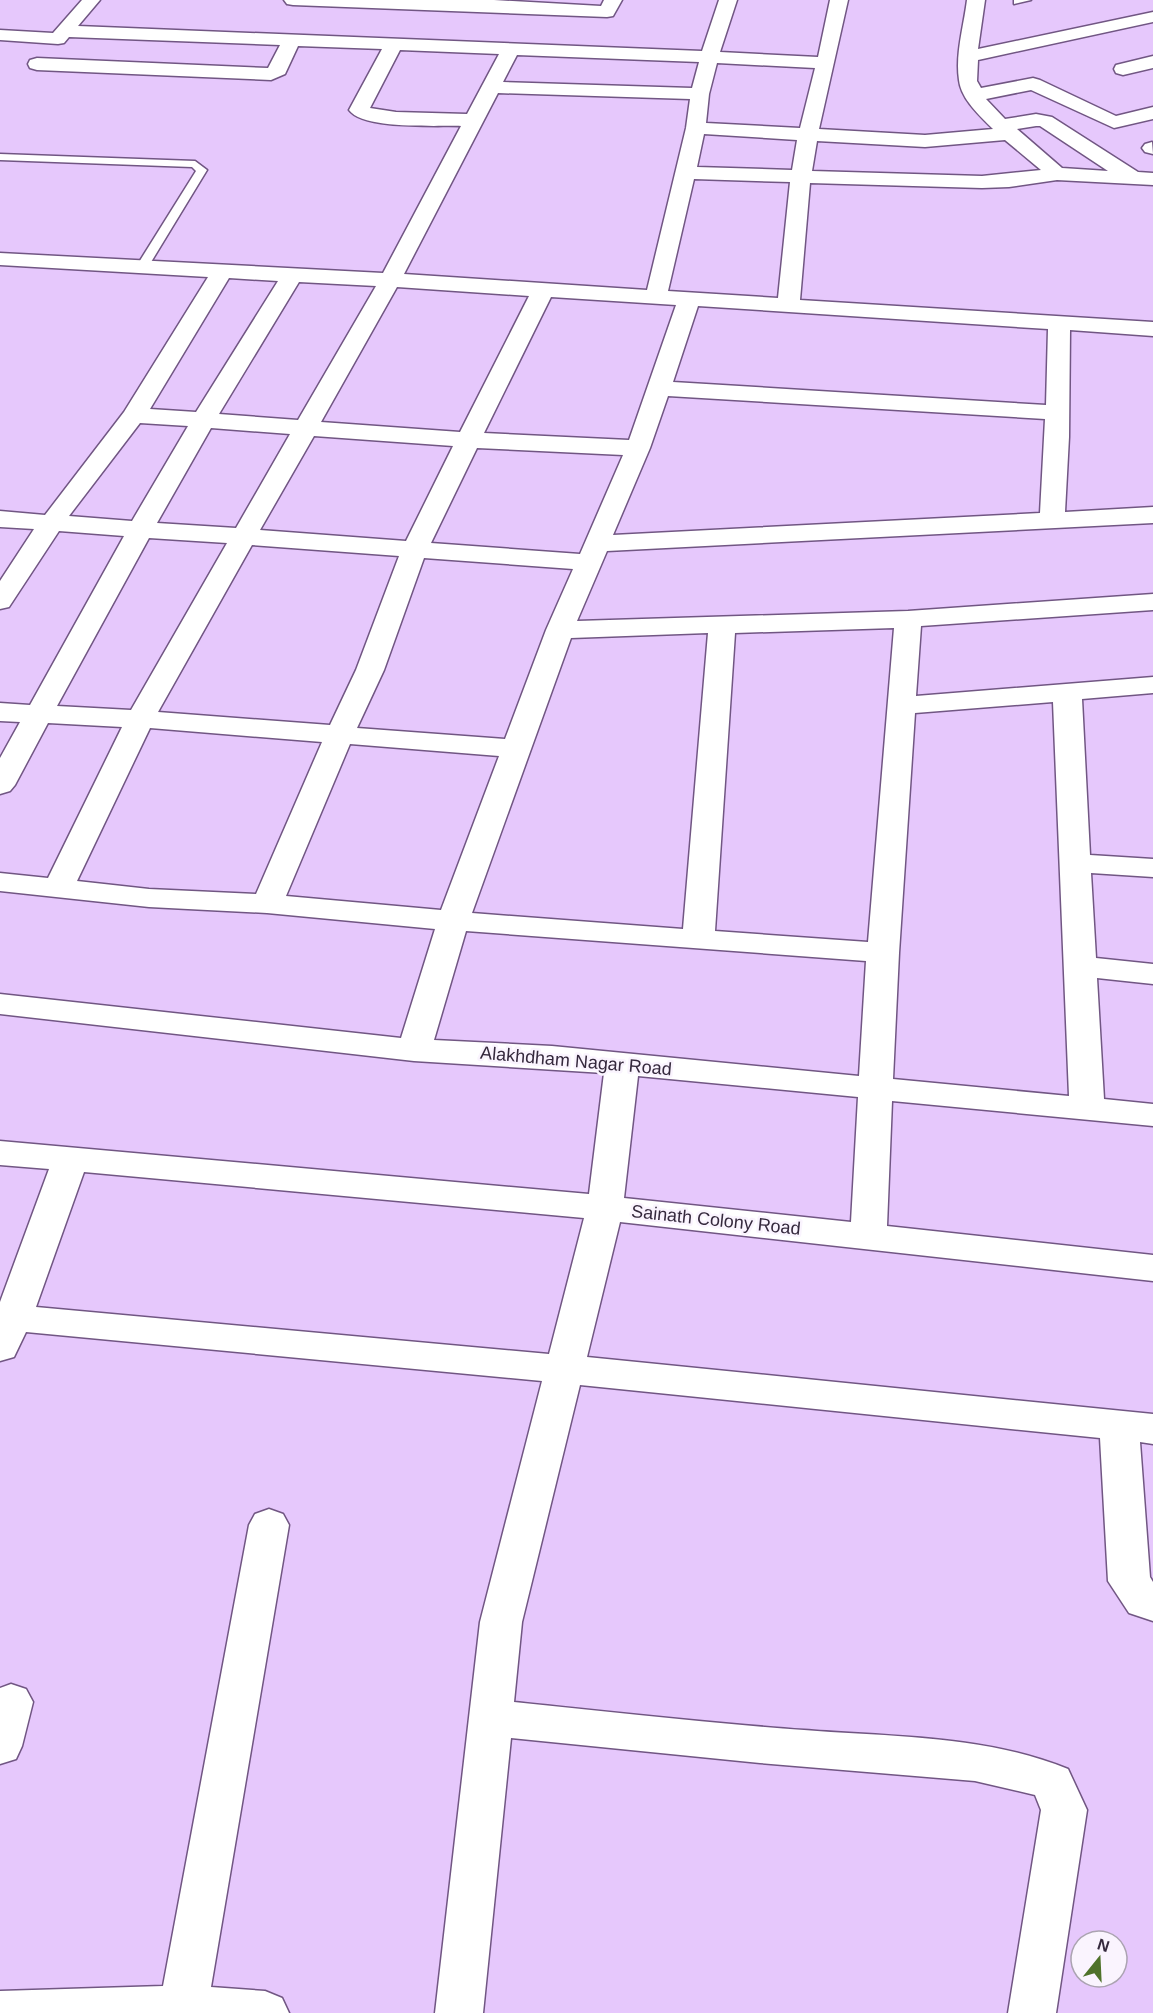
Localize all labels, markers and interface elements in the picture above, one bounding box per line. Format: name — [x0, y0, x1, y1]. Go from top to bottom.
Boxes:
street label: Alakhdham Nagar Road — [479, 1043, 673, 1079]
street label: Sainath Colony Road — [630, 1201, 802, 1239]
north arrow — [1069, 1929, 1129, 1989]
text: N — [1095, 1935, 1112, 1955]

